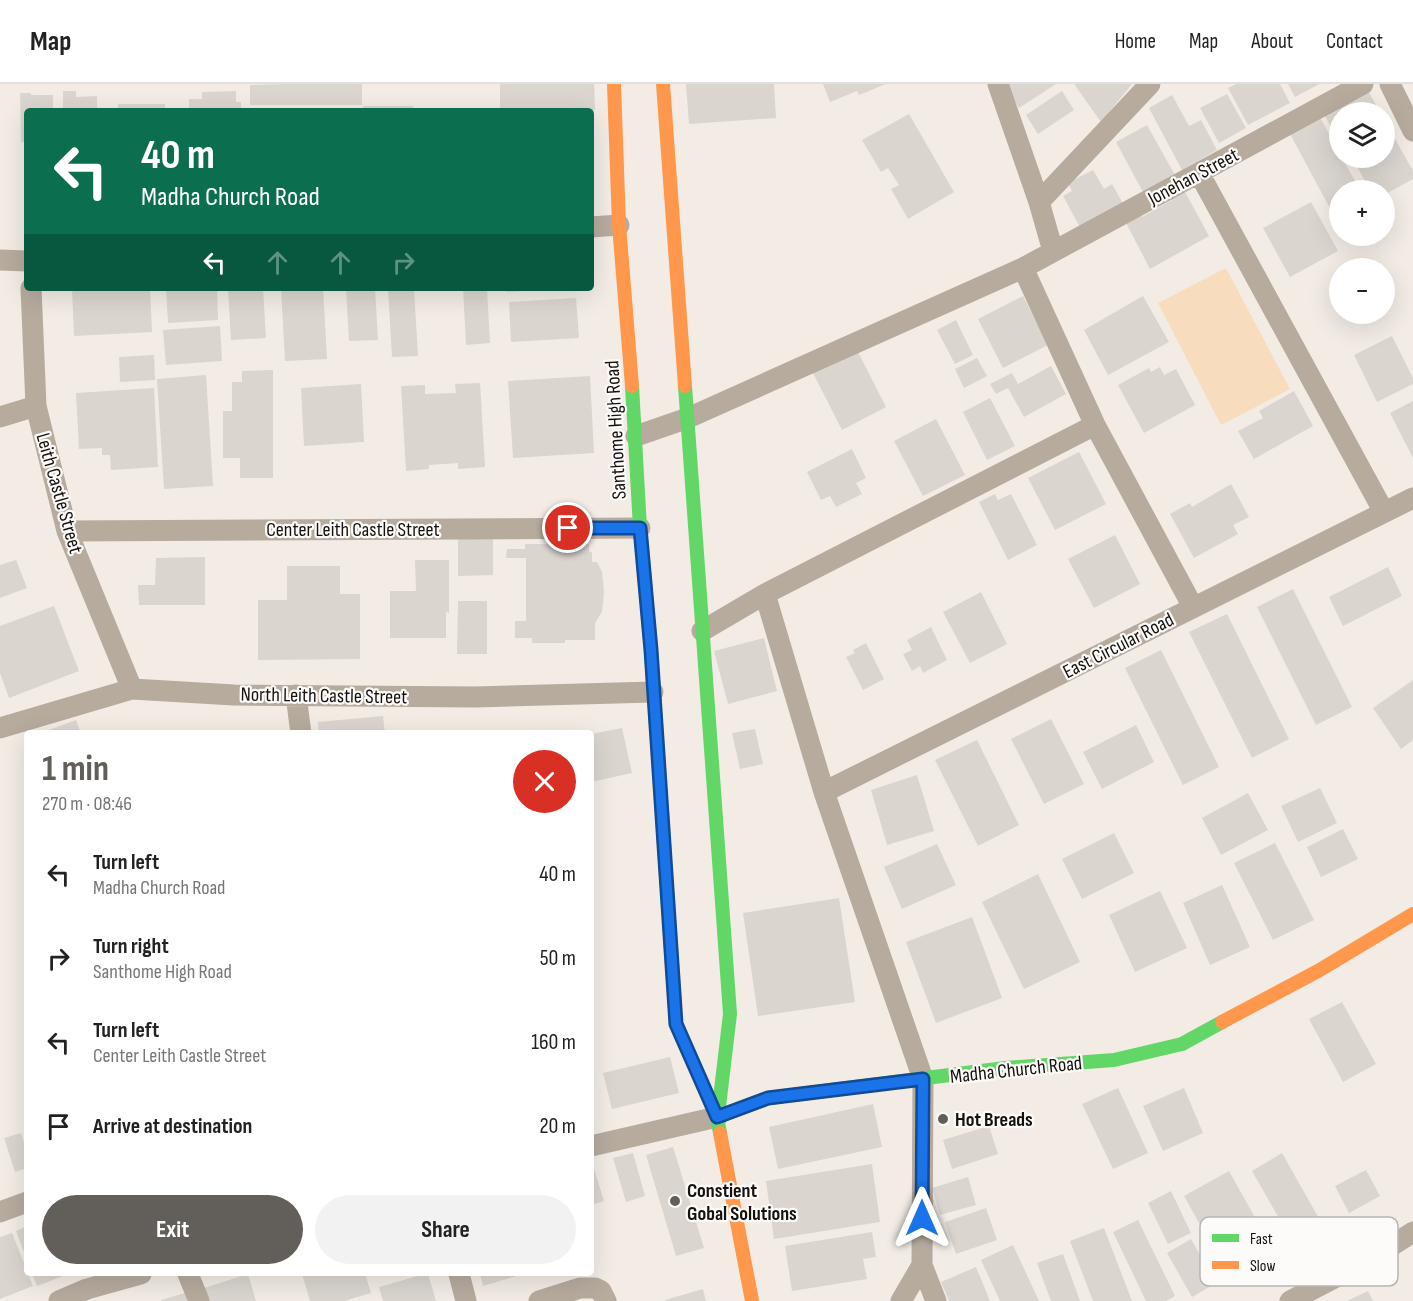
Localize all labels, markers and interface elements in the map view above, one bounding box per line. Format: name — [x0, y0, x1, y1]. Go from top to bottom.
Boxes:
text: Map — [30, 25, 71, 58]
text: Home — [1115, 29, 1156, 54]
text: Map — [1189, 29, 1218, 54]
text: About — [1251, 29, 1293, 54]
text: Contact — [1326, 29, 1383, 54]
map controls — [1329, 102, 1395, 324]
button: layers — [1329, 102, 1395, 168]
text: 40 m — [141, 130, 215, 181]
icon: left — [42, 132, 120, 210]
street label: Jonehan Street — [1143, 143, 1243, 211]
button: + — [1329, 180, 1395, 246]
text: Madha Church Road — [141, 181, 320, 213]
icon: left — [198, 246, 231, 279]
icon: ahead — [261, 246, 294, 279]
icon: ahead — [324, 246, 357, 279]
icon: right — [387, 246, 420, 279]
button: − — [1329, 258, 1395, 324]
street label: Santhome High Road — [600, 360, 632, 500]
street label: Leith Castle Street — [30, 430, 88, 556]
pin — [542, 502, 593, 553]
icon: arrive — [551, 511, 584, 544]
street label: Center Leith Castle Street — [266, 518, 440, 542]
street label: East Circular Road — [1059, 608, 1178, 684]
street label: North Leith Castle Street — [240, 683, 407, 709]
text: 1 min — [42, 748, 109, 791]
button: close — [513, 750, 576, 813]
text: 270 m · 08:46 — [42, 792, 132, 816]
text: Turn left — [93, 849, 159, 876]
icon: left — [42, 858, 75, 891]
text: 40 m — [539, 861, 576, 888]
text: Madha Church Road — [93, 876, 225, 900]
text: Turn right — [93, 933, 169, 960]
icon: right — [42, 942, 75, 975]
text: 50 m — [540, 945, 576, 972]
text: Santhome High Road — [93, 960, 232, 984]
text: Turn left — [93, 1017, 159, 1044]
icon: left — [42, 1026, 75, 1059]
text: 160 m — [531, 1029, 576, 1056]
text: Center Leith Castle Street — [93, 1044, 266, 1068]
street label: Madha Church Road — [949, 1051, 1083, 1089]
place label: Hot Breads — [955, 1108, 1033, 1132]
icon: arrive — [42, 1110, 75, 1143]
marker: Hot Breads — [936, 1112, 950, 1126]
text: Arrive at destination — [93, 1113, 252, 1140]
text: 20 m — [540, 1113, 576, 1140]
place label: Constient Gobal Solutions — [687, 1179, 797, 1226]
position arrow — [890, 1186, 954, 1250]
marker: Constient Gobal Solutions — [668, 1194, 682, 1208]
button: Exit — [42, 1195, 303, 1264]
button: Share — [315, 1195, 576, 1264]
legend — [1200, 1217, 1398, 1286]
text: Fast — [1250, 1230, 1273, 1249]
text: Slow — [1250, 1257, 1275, 1276]

